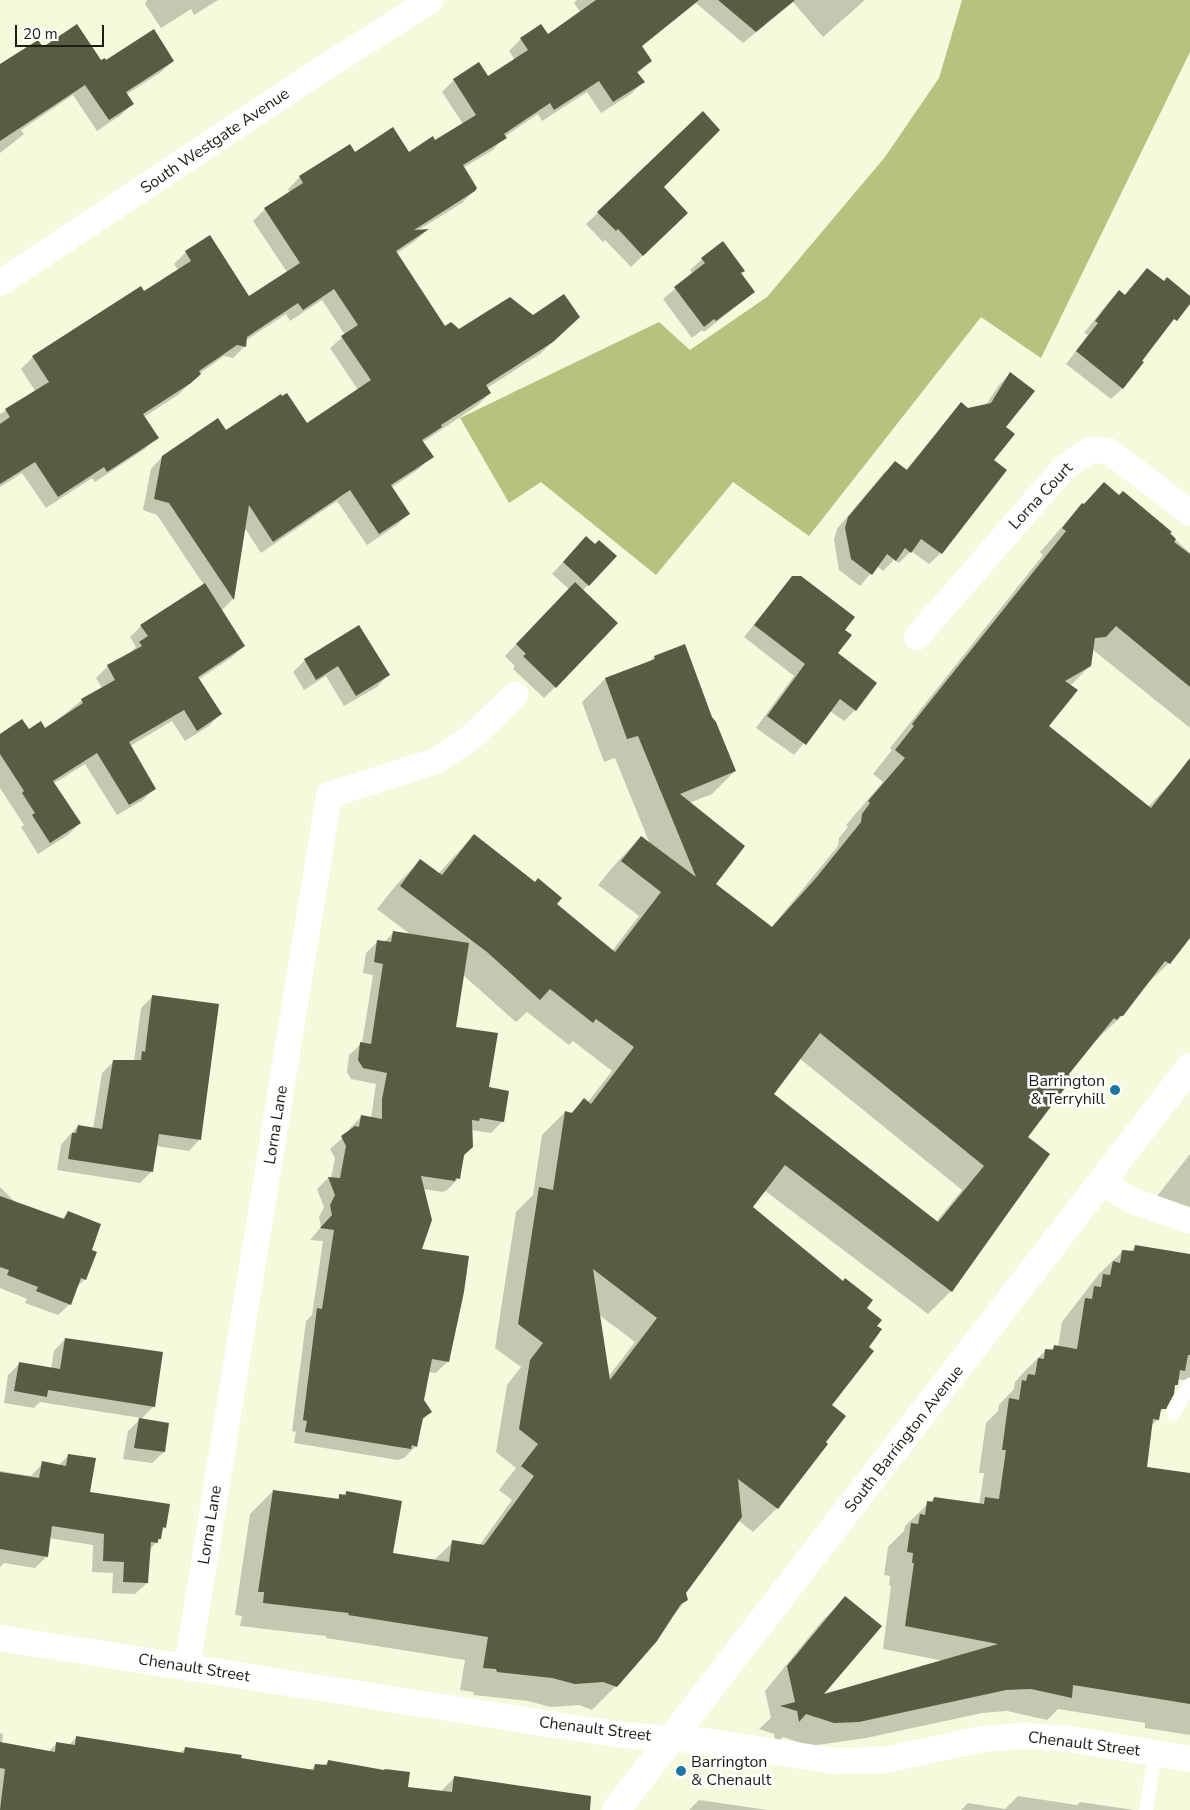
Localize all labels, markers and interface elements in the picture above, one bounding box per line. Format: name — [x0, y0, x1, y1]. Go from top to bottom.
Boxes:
scale bar — [18, 15, 106, 47]
text: 20 m — [23, 24, 58, 44]
street label: South Westgate Avenue — [137, 84, 293, 198]
street label: Lorna Court — [1005, 458, 1077, 534]
place label: Barrington & Terryhill — [1029, 1071, 1105, 1109]
street label: Lorna Lane — [260, 1084, 292, 1166]
marker: Barrington & Terryhill — [1109, 1084, 1121, 1096]
street label: South Barrington Avenue — [841, 1362, 967, 1516]
street label: Lorna Lane — [194, 1484, 226, 1566]
street label: Chenault Street — [137, 1650, 251, 1686]
street label: Chenault Street — [538, 1713, 652, 1745]
street label: Chenault Street — [1027, 1728, 1141, 1760]
place label: Barrington & Chenault — [691, 1752, 771, 1790]
marker: Barrington & Chenault — [675, 1765, 687, 1777]

